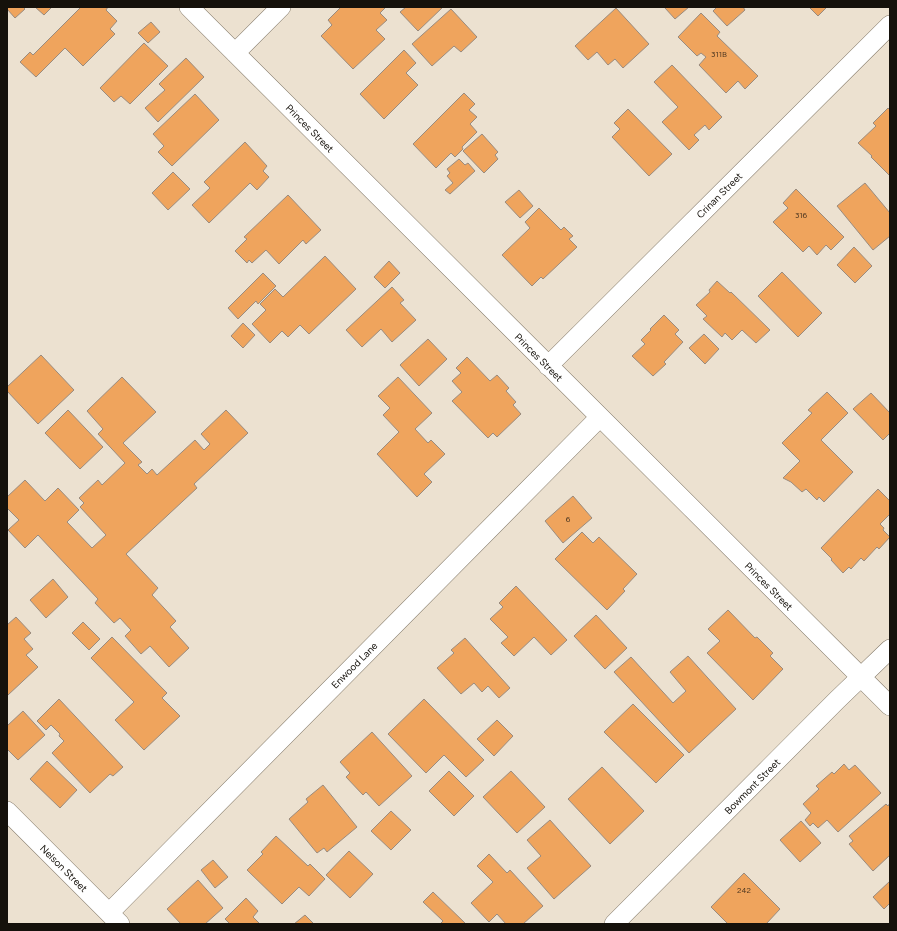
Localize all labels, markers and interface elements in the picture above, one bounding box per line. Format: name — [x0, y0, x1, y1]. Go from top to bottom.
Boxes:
house number: 311B — [711, 49, 727, 59]
street label: Princes Street — [283, 101, 337, 155]
street label: Crinan Street — [694, 170, 745, 221]
house number: 316 — [795, 210, 808, 220]
street label: Princes Street — [512, 330, 566, 384]
house number: 6 — [566, 514, 571, 524]
street label: Princes Street — [742, 559, 796, 613]
street label: Enwood Lane — [328, 639, 381, 691]
street label: Bowmont Street — [722, 756, 783, 817]
street label: Nelson Street — [37, 842, 90, 895]
house number: 242 — [737, 885, 751, 895]

